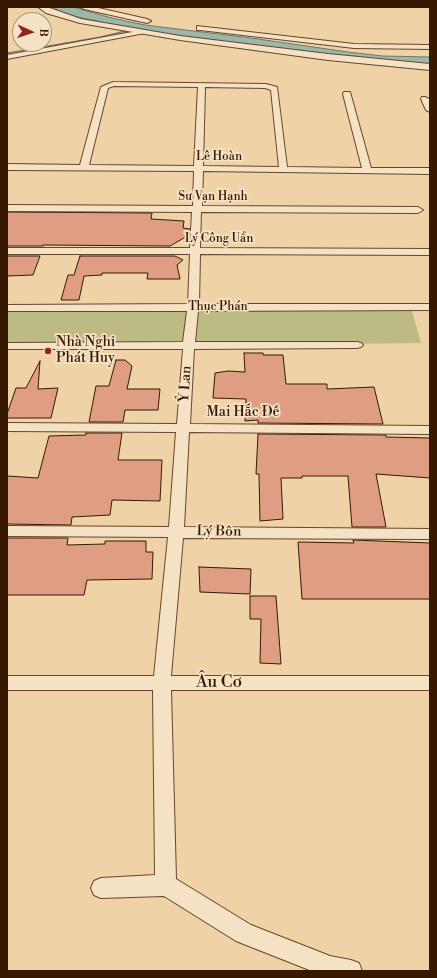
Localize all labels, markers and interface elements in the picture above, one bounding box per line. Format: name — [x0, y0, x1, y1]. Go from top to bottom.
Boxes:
north arrow — [12, 12, 52, 52]
text: B — [36, 28, 50, 37]
street label: Lê Hoàn — [196, 150, 242, 164]
street label: Sư Vạn Hạnh — [178, 190, 248, 204]
street label: Lý Công Uẩn — [185, 232, 253, 246]
street label: Thục Phán — [188, 300, 248, 314]
place label: Nhà Nghỉ Phát Huy — [56, 335, 115, 368]
marker: Nhà Nghỉ Phát Huy — [43, 346, 53, 356]
street label: Ỷ Lan — [176, 365, 196, 403]
street label: Mai Hắc Đế — [206, 405, 280, 421]
street label: Lý Bôn — [197, 523, 241, 541]
street label: Âu Cơ — [196, 673, 242, 693]

